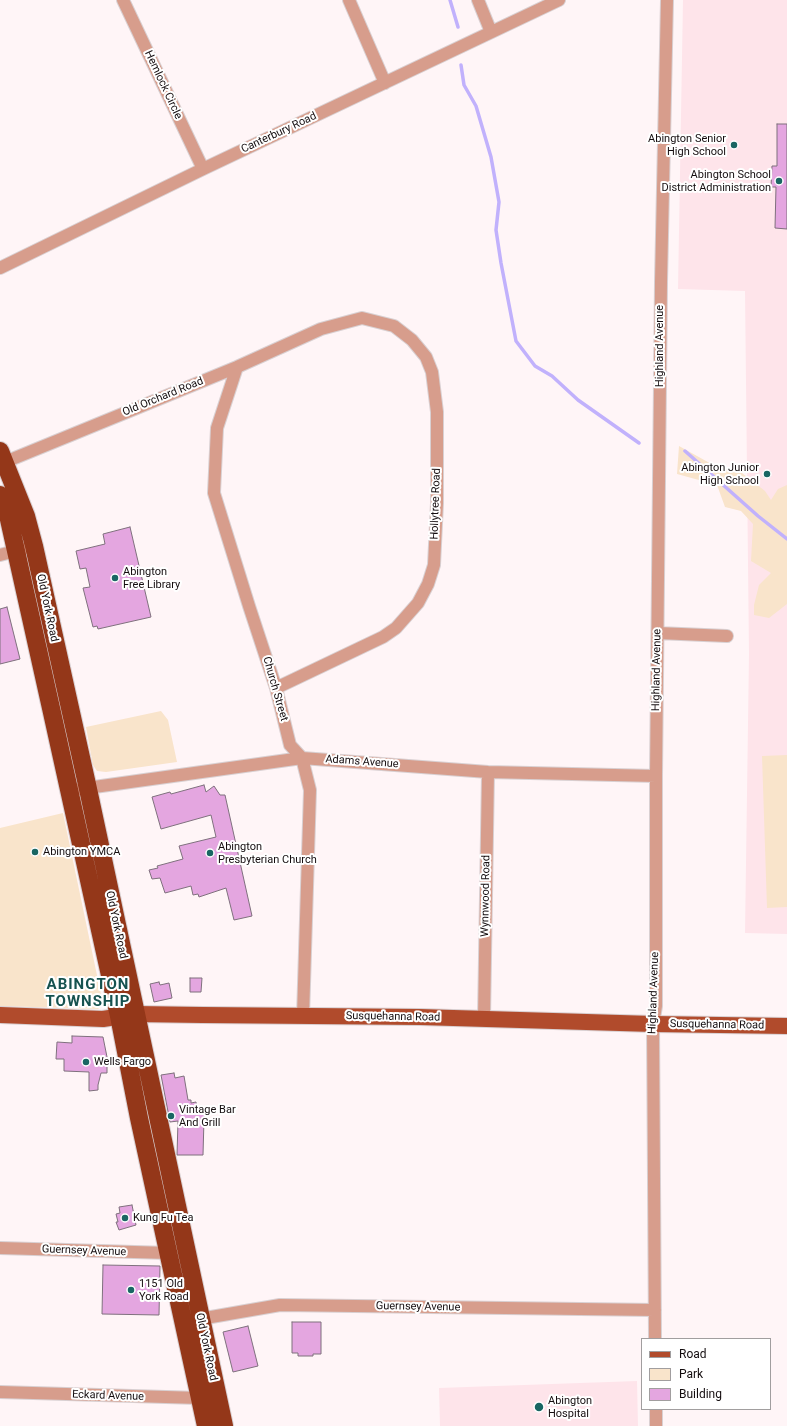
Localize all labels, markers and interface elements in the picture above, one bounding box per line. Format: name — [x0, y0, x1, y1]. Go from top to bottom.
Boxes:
street label: Hemlock Circle — [141, 49, 185, 121]
street label: Canterbury Road — [239, 110, 319, 156]
place label: Abington Senior High School — [648, 132, 726, 158]
marker: Abington Senior High School — [729, 140, 739, 150]
place label: Abington School District Administration — [661, 168, 771, 194]
marker: Abington School District Administration — [774, 176, 784, 186]
street label: Highland Avenue — [653, 305, 667, 387]
street label: Old Orchard Road — [121, 375, 205, 419]
place label: Abington Junior High School — [681, 461, 759, 487]
street label: Hollytree Road — [428, 468, 444, 540]
marker: Abington Junior High School — [762, 469, 772, 479]
place label: Abington Free Library — [123, 565, 180, 591]
street label: Old York Road — [33, 573, 61, 643]
marker: Abington Free Library — [110, 573, 120, 583]
street label: Highland Avenue — [650, 629, 664, 711]
street label: Church Street — [259, 655, 291, 723]
street label: Adams Avenue — [325, 753, 399, 771]
place label: Abington Presbyterian Church — [218, 840, 317, 866]
place label: Abington YMCA — [43, 845, 120, 859]
marker: Abington YMCA — [30, 847, 40, 857]
marker: Abington Presbyterian Church — [205, 848, 215, 858]
street label: Wynnwood Road — [479, 855, 493, 937]
street label: Old York Road — [102, 890, 130, 960]
street label: Highland Avenue — [646, 952, 662, 1034]
district label: ABINGTON TOWNSHIP — [45, 976, 131, 1011]
street label: Susquehanna Road — [346, 1010, 440, 1024]
street label: Susquehanna Road — [670, 1018, 764, 1032]
place label: Wells Fargo — [94, 1055, 151, 1069]
marker: Wells Fargo — [81, 1057, 91, 1067]
place label: Vintage Bar And Grill — [179, 1103, 236, 1129]
marker: Vintage Bar And Grill — [166, 1111, 176, 1121]
place label: Kung Fu Tea — [133, 1211, 193, 1225]
marker: Kung Fu Tea — [120, 1213, 130, 1223]
street label: Guernsey Avenue — [42, 1243, 126, 1259]
place label: 1151 Old York Road — [139, 1277, 189, 1303]
marker: 1151 Old York Road — [126, 1285, 136, 1295]
street label: Guernsey Avenue — [376, 1300, 460, 1314]
street label: Old York Road — [192, 1312, 220, 1382]
legend — [641, 1338, 771, 1410]
text: Road — [679, 1347, 707, 1361]
text: Park — [679, 1367, 703, 1381]
text: Building — [679, 1387, 722, 1401]
street label: Eckard Avenue — [72, 1388, 144, 1404]
place label: Abington Hospital — [548, 1394, 592, 1420]
marker: Abington Hospital — [533, 1401, 545, 1413]

